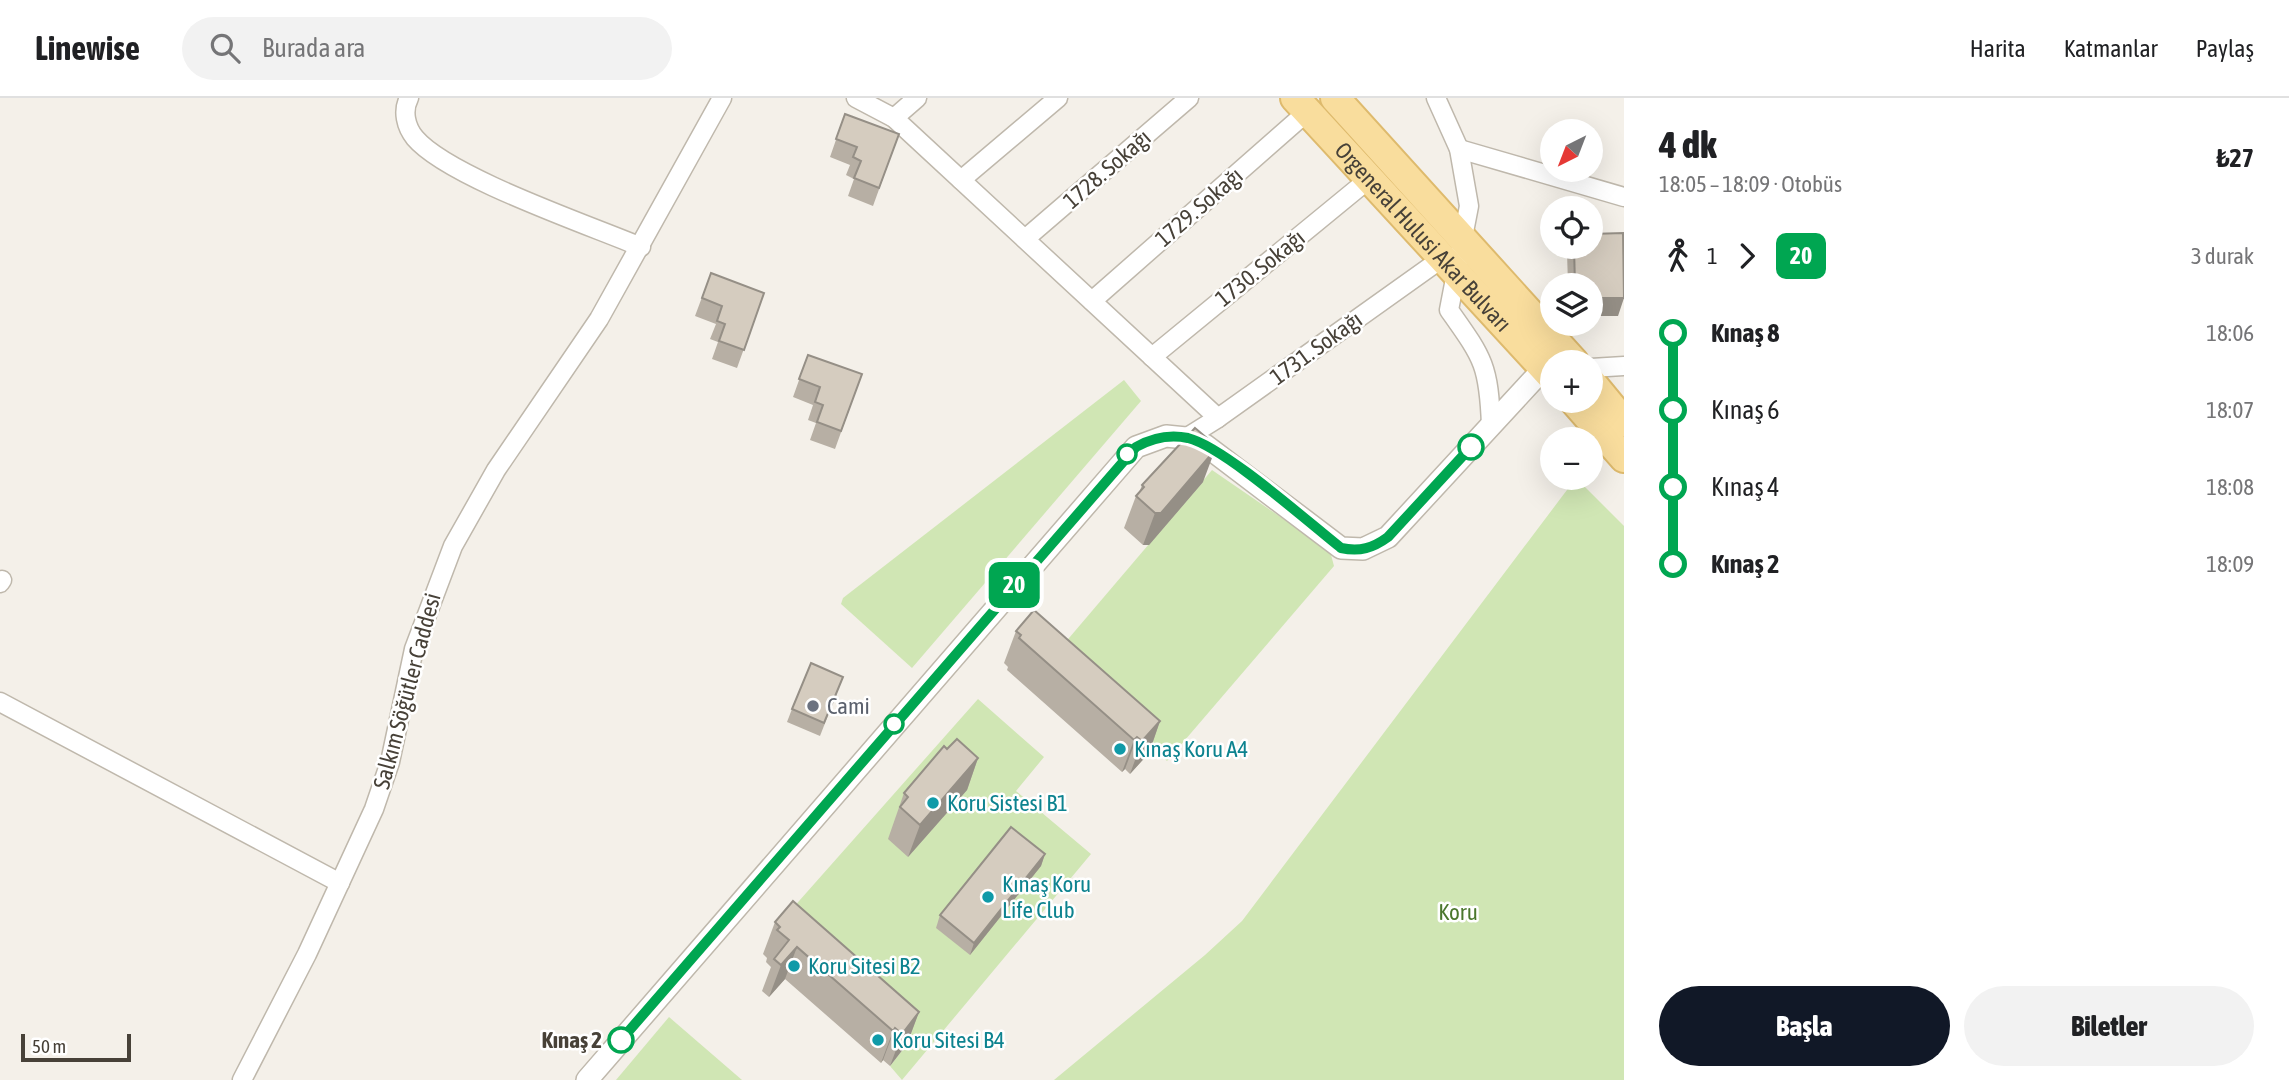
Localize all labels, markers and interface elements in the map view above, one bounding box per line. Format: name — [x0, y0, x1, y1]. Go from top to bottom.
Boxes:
search box — [182, 17, 672, 80]
text: Linewise — [35, 29, 140, 67]
icon: search — [206, 29, 244, 67]
text: Burada ara — [262, 33, 365, 63]
text: Harita — [1970, 35, 2026, 62]
text: Katmanlar — [2064, 35, 2158, 62]
text: Paylaş — [2196, 35, 2254, 62]
north arrow — [1540, 119, 1603, 182]
map controls — [1540, 119, 1603, 490]
text: 4 dk — [1659, 123, 1717, 166]
street label: 1728. Sokağı — [1058, 124, 1156, 214]
street label: Orgeneral Hulusi Akar Bulvarı — [1330, 137, 1516, 337]
text: ₺27 — [2217, 143, 2254, 173]
street label: 1729. Sokağı — [1150, 162, 1248, 252]
text: 18:05 – 18:09 · Otobüs — [1659, 171, 1842, 197]
button: locate — [1540, 196, 1603, 259]
street label: 1730. Sokağı — [1210, 224, 1310, 312]
icon: walk — [1659, 237, 1697, 275]
icon: forward — [1728, 237, 1766, 275]
text: 20 — [1790, 242, 1812, 269]
text: 1 — [1707, 243, 1718, 269]
text: 3 durak — [2191, 243, 2254, 269]
button: layers — [1540, 273, 1603, 336]
street label: 1731. Sokağı — [1265, 306, 1367, 390]
text: Kınaş 8 — [1711, 318, 1779, 348]
text: 18:06 — [2206, 320, 2254, 346]
button: + — [1540, 350, 1603, 413]
text: Kınaş 6 — [1711, 395, 1779, 425]
text: 18:07 — [2206, 397, 2254, 423]
button: − — [1540, 427, 1603, 490]
unlabelled marker — [1458, 434, 1484, 460]
unlabelled marker — [1117, 444, 1137, 464]
text: Kınaş 4 — [1711, 472, 1779, 502]
text: 18:08 — [2206, 474, 2254, 500]
text: Kınaş 2 — [1711, 549, 1779, 579]
text: 18:09 — [2206, 551, 2254, 577]
line badge: 20 — [982, 562, 1046, 608]
text: 20 — [1003, 571, 1025, 598]
street label: Salkım Söğütler Caddesi — [368, 590, 446, 792]
place label: Cami — [827, 693, 870, 719]
marker: Cami — [805, 698, 821, 714]
unlabelled marker — [884, 714, 904, 734]
place label: Kınaş Koru A4 — [1134, 736, 1248, 762]
marker: Kınaş Koru A4 — [1112, 741, 1128, 757]
place label: Koru Sistesi B1 — [947, 790, 1068, 816]
marker: Koru Sistesi B1 — [925, 795, 941, 811]
place label: Kınaş Koru Life Club — [1002, 871, 1091, 923]
marker: Kınaş Koru Life Club — [980, 889, 996, 905]
park label: Koru — [1438, 899, 1478, 925]
place label: Koru Sitesi B2 — [808, 953, 921, 979]
marker: Koru Sitesi B2 — [786, 958, 802, 974]
button: Başla — [1659, 986, 1950, 1066]
button: Biletler — [1964, 986, 2254, 1066]
place label: Kınaş 2 — [542, 1027, 602, 1053]
marker: Kınaş 2 — [608, 1027, 634, 1053]
place label: Koru Sitesi B4 — [892, 1027, 1005, 1053]
scale bar — [21, 1031, 131, 1063]
marker: Koru Sitesi B4 — [870, 1032, 886, 1048]
text: 50 m — [32, 1035, 66, 1057]

